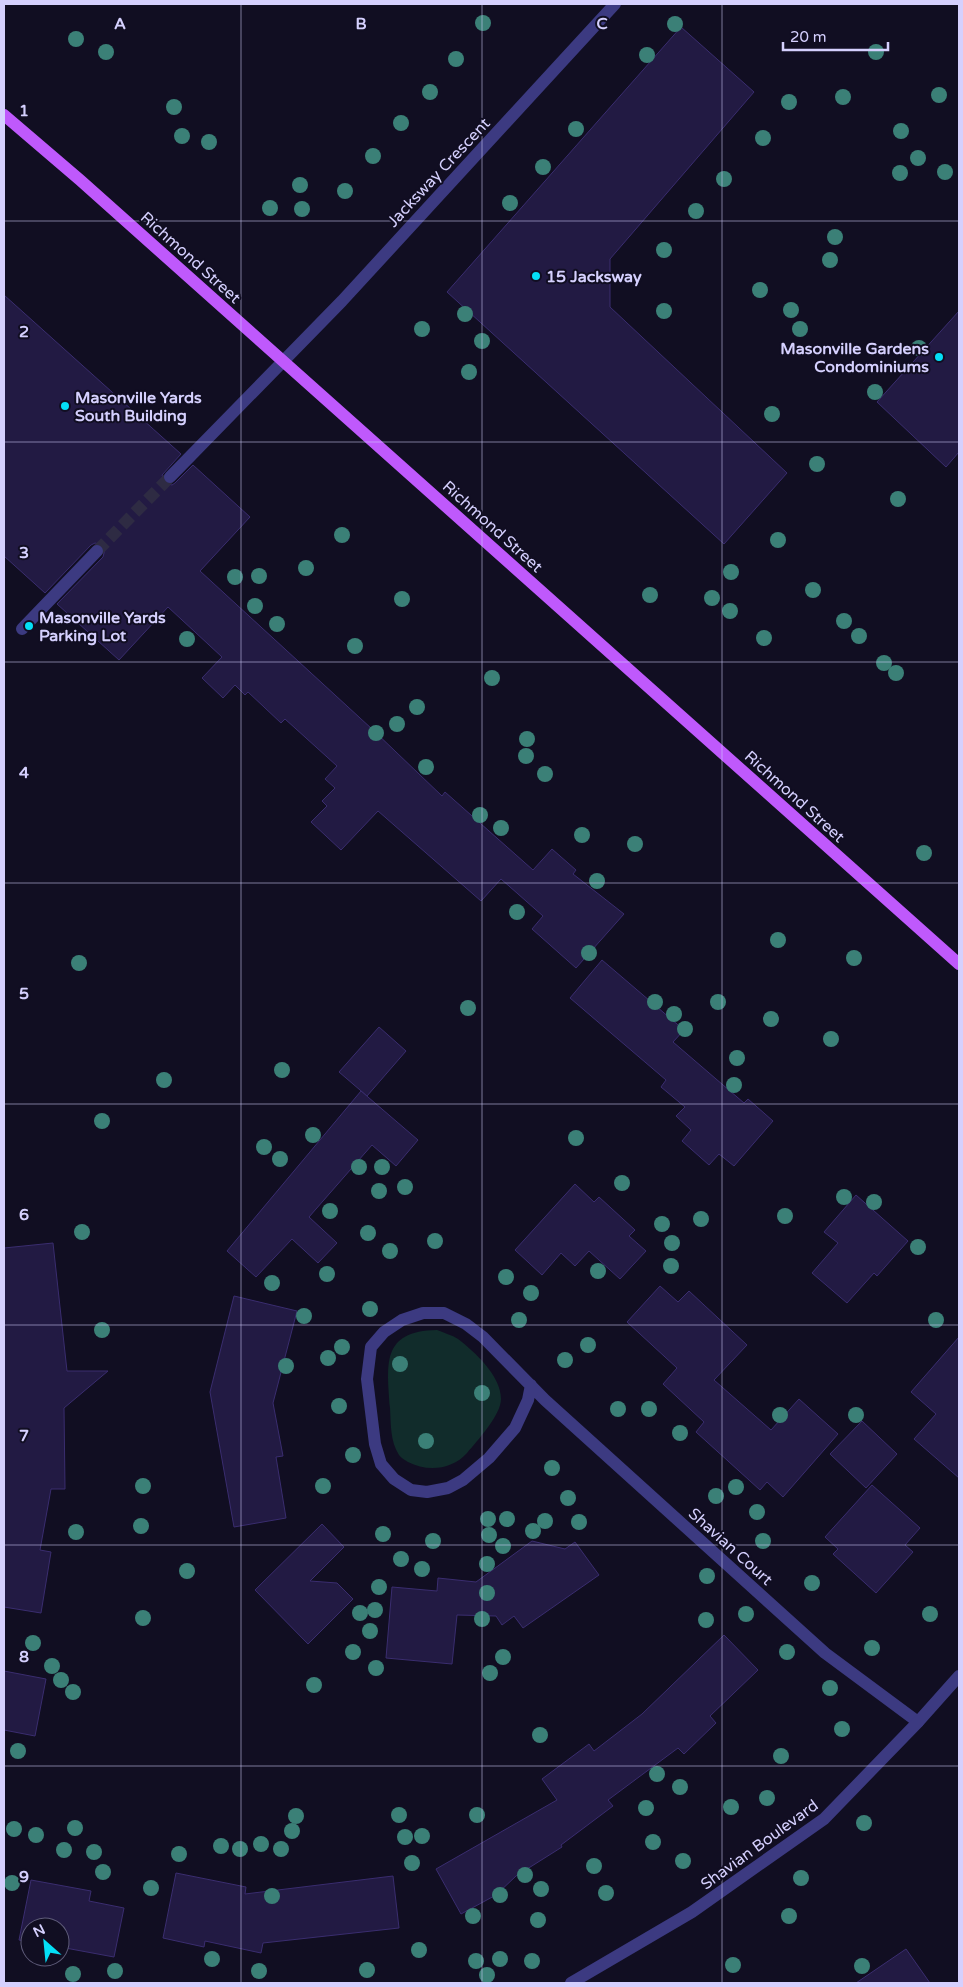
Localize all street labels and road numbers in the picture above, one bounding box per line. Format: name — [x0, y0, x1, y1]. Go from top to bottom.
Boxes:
street label: Jacksway Crescent — [383, 114, 495, 232]
street label: Richmond Street — [136, 208, 245, 308]
street label: Richmond Street — [438, 477, 547, 577]
street label: Richmond Street — [740, 747, 849, 847]
street label: Shavian Court — [684, 1504, 777, 1590]
street label: Shavian Boulevard — [697, 1795, 822, 1894]

